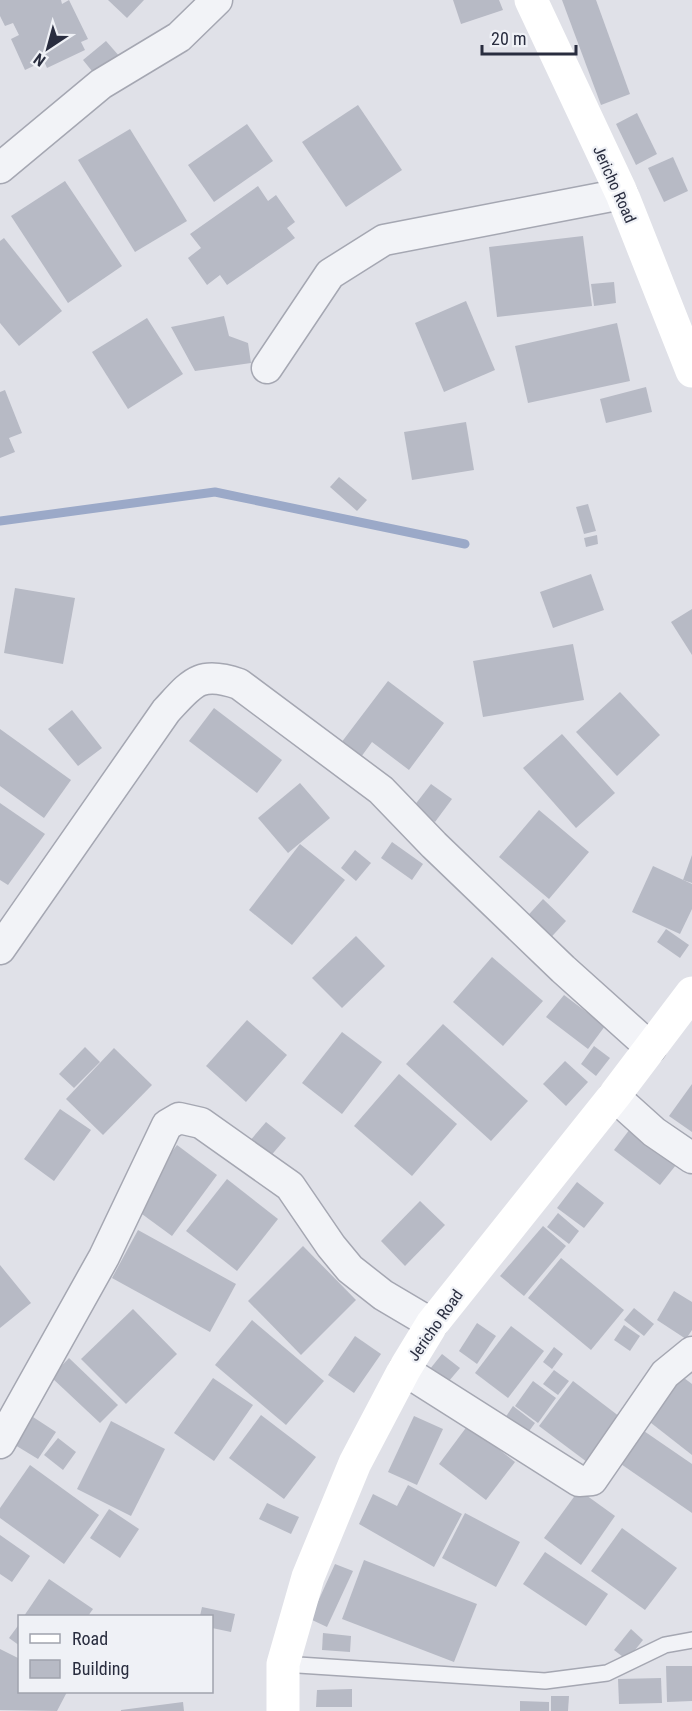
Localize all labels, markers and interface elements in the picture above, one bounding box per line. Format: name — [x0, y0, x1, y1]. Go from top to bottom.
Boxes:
north arrow — [18, 18, 78, 78]
scale bar — [482, 18, 576, 56]
text: 20 m — [491, 28, 526, 49]
text: N — [30, 49, 49, 70]
street label: Jericho Road — [589, 143, 640, 226]
street label: Jericho Road — [404, 1286, 467, 1365]
legend — [18, 1615, 213, 1693]
text: Road — [72, 1628, 108, 1649]
text: Building — [72, 1658, 129, 1679]

